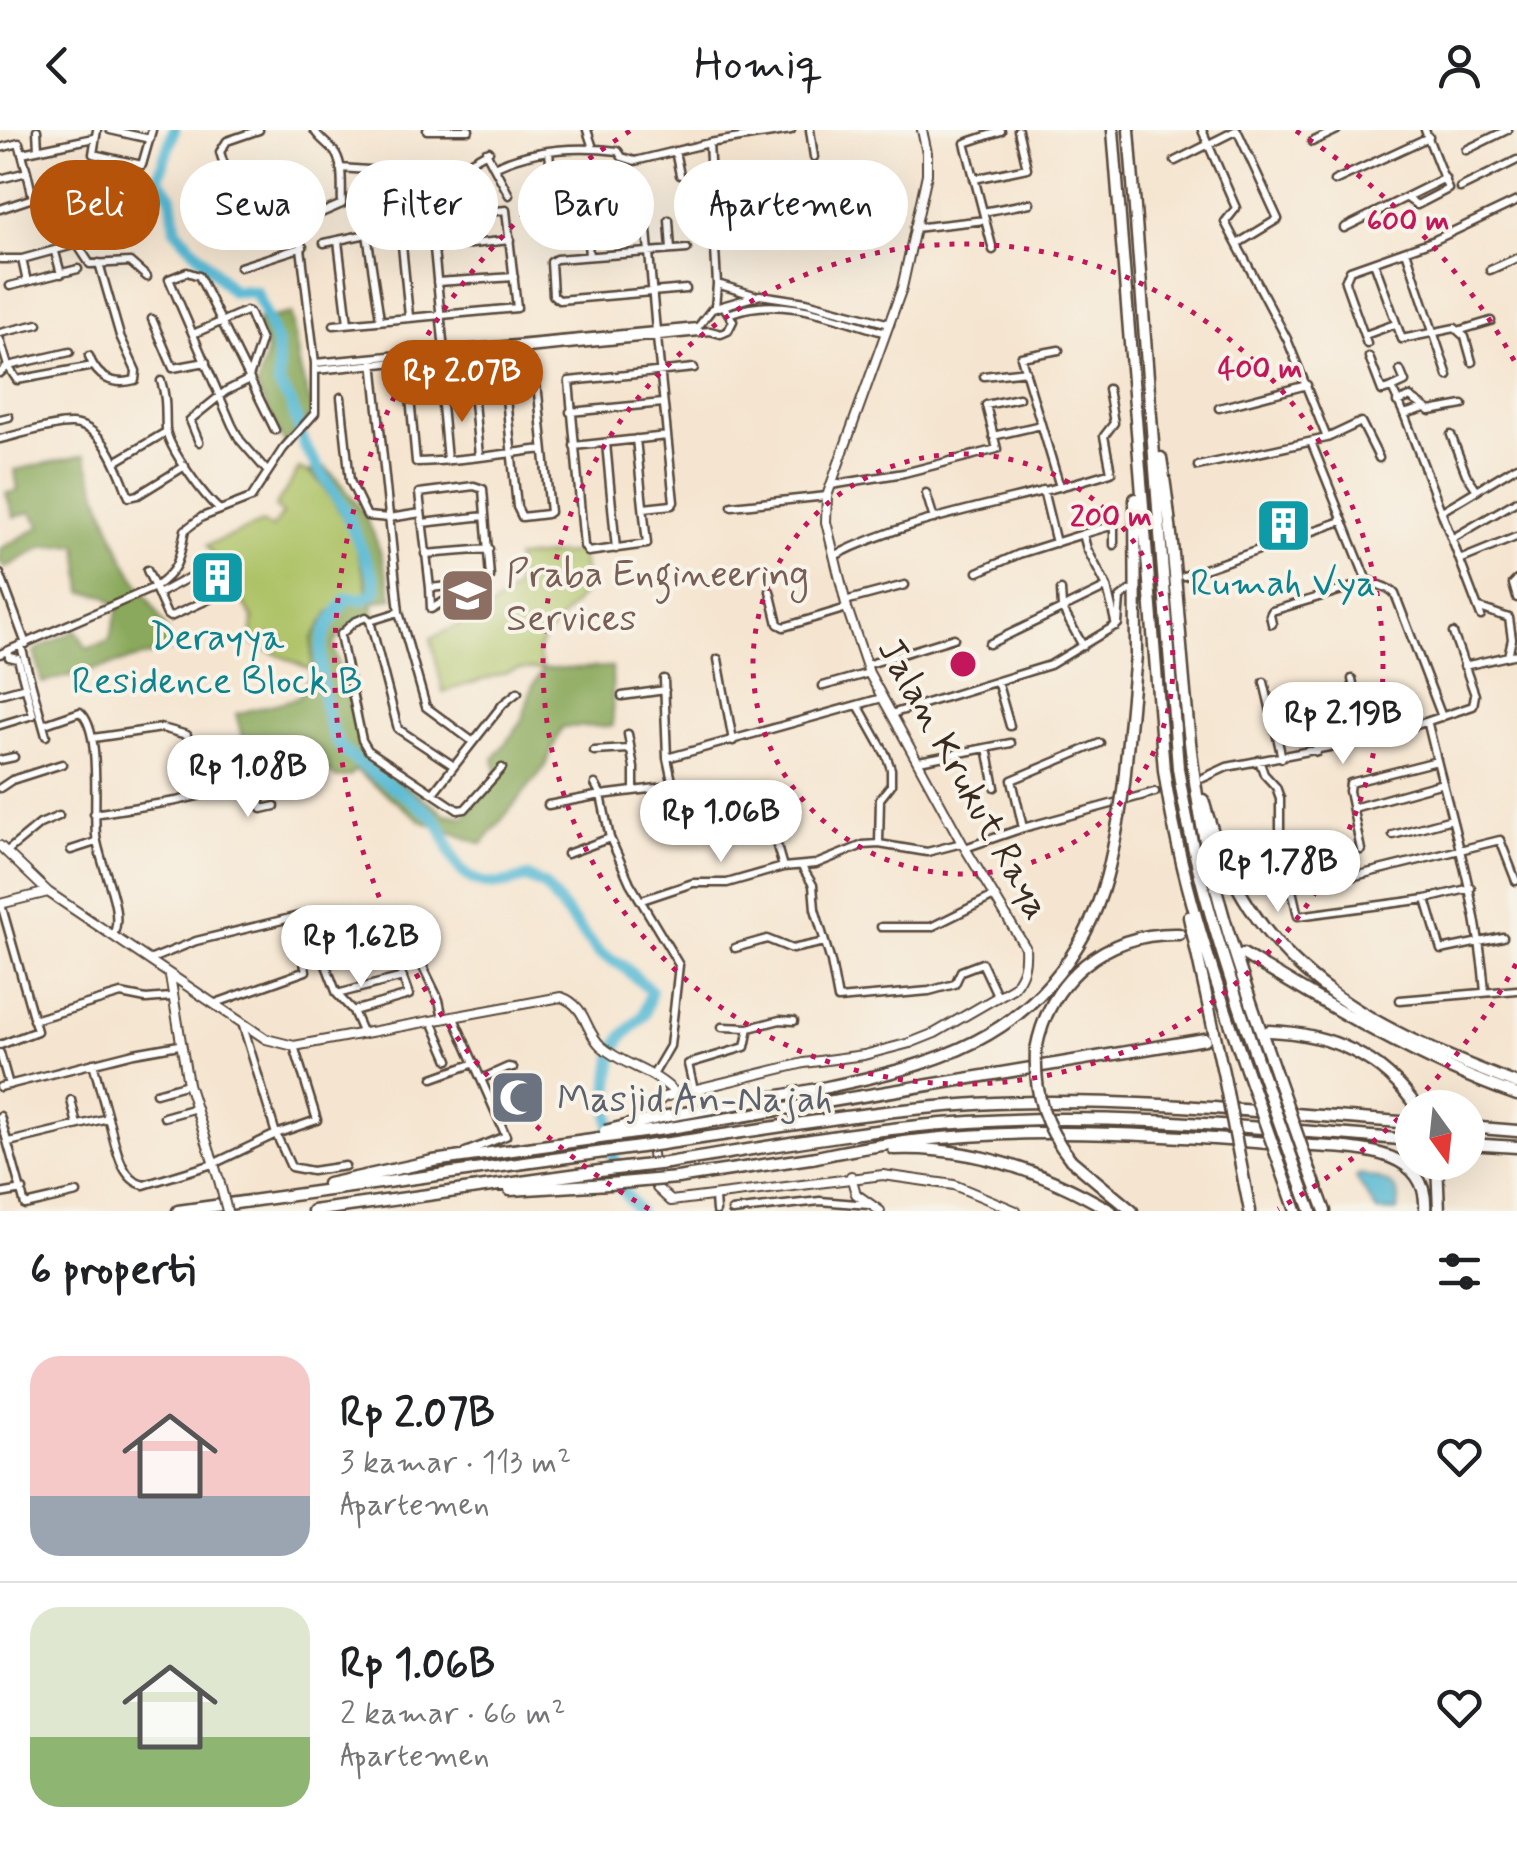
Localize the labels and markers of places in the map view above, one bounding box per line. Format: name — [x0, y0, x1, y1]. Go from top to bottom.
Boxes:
pin: Rp 2.07B — [359, 340, 565, 425]
building icon: Rumah Vya — [1253, 495, 1313, 555]
building icon: Derayya Residence Block B — [187, 548, 247, 608]
place label: Praba Engineering Services — [506, 551, 809, 644]
place label: Rumah Vya — [1190, 560, 1376, 609]
school or university icon: Praba Engineering Services — [437, 565, 497, 625]
place label: Derayya Residence Block B — [72, 614, 362, 707]
centre of rings — [945, 646, 981, 682]
pin: Rp 2.19B — [1240, 682, 1446, 767]
pin: Rp 1.08B — [145, 735, 351, 820]
pin: Rp 1.06B — [618, 780, 824, 865]
pin: Rp 1.78B — [1175, 830, 1381, 915]
pin: Rp 1.62B — [258, 905, 464, 990]
mosque icon: Masjid An-Najah — [488, 1068, 548, 1128]
place label: Masjid An-Najah — [557, 1076, 833, 1125]

